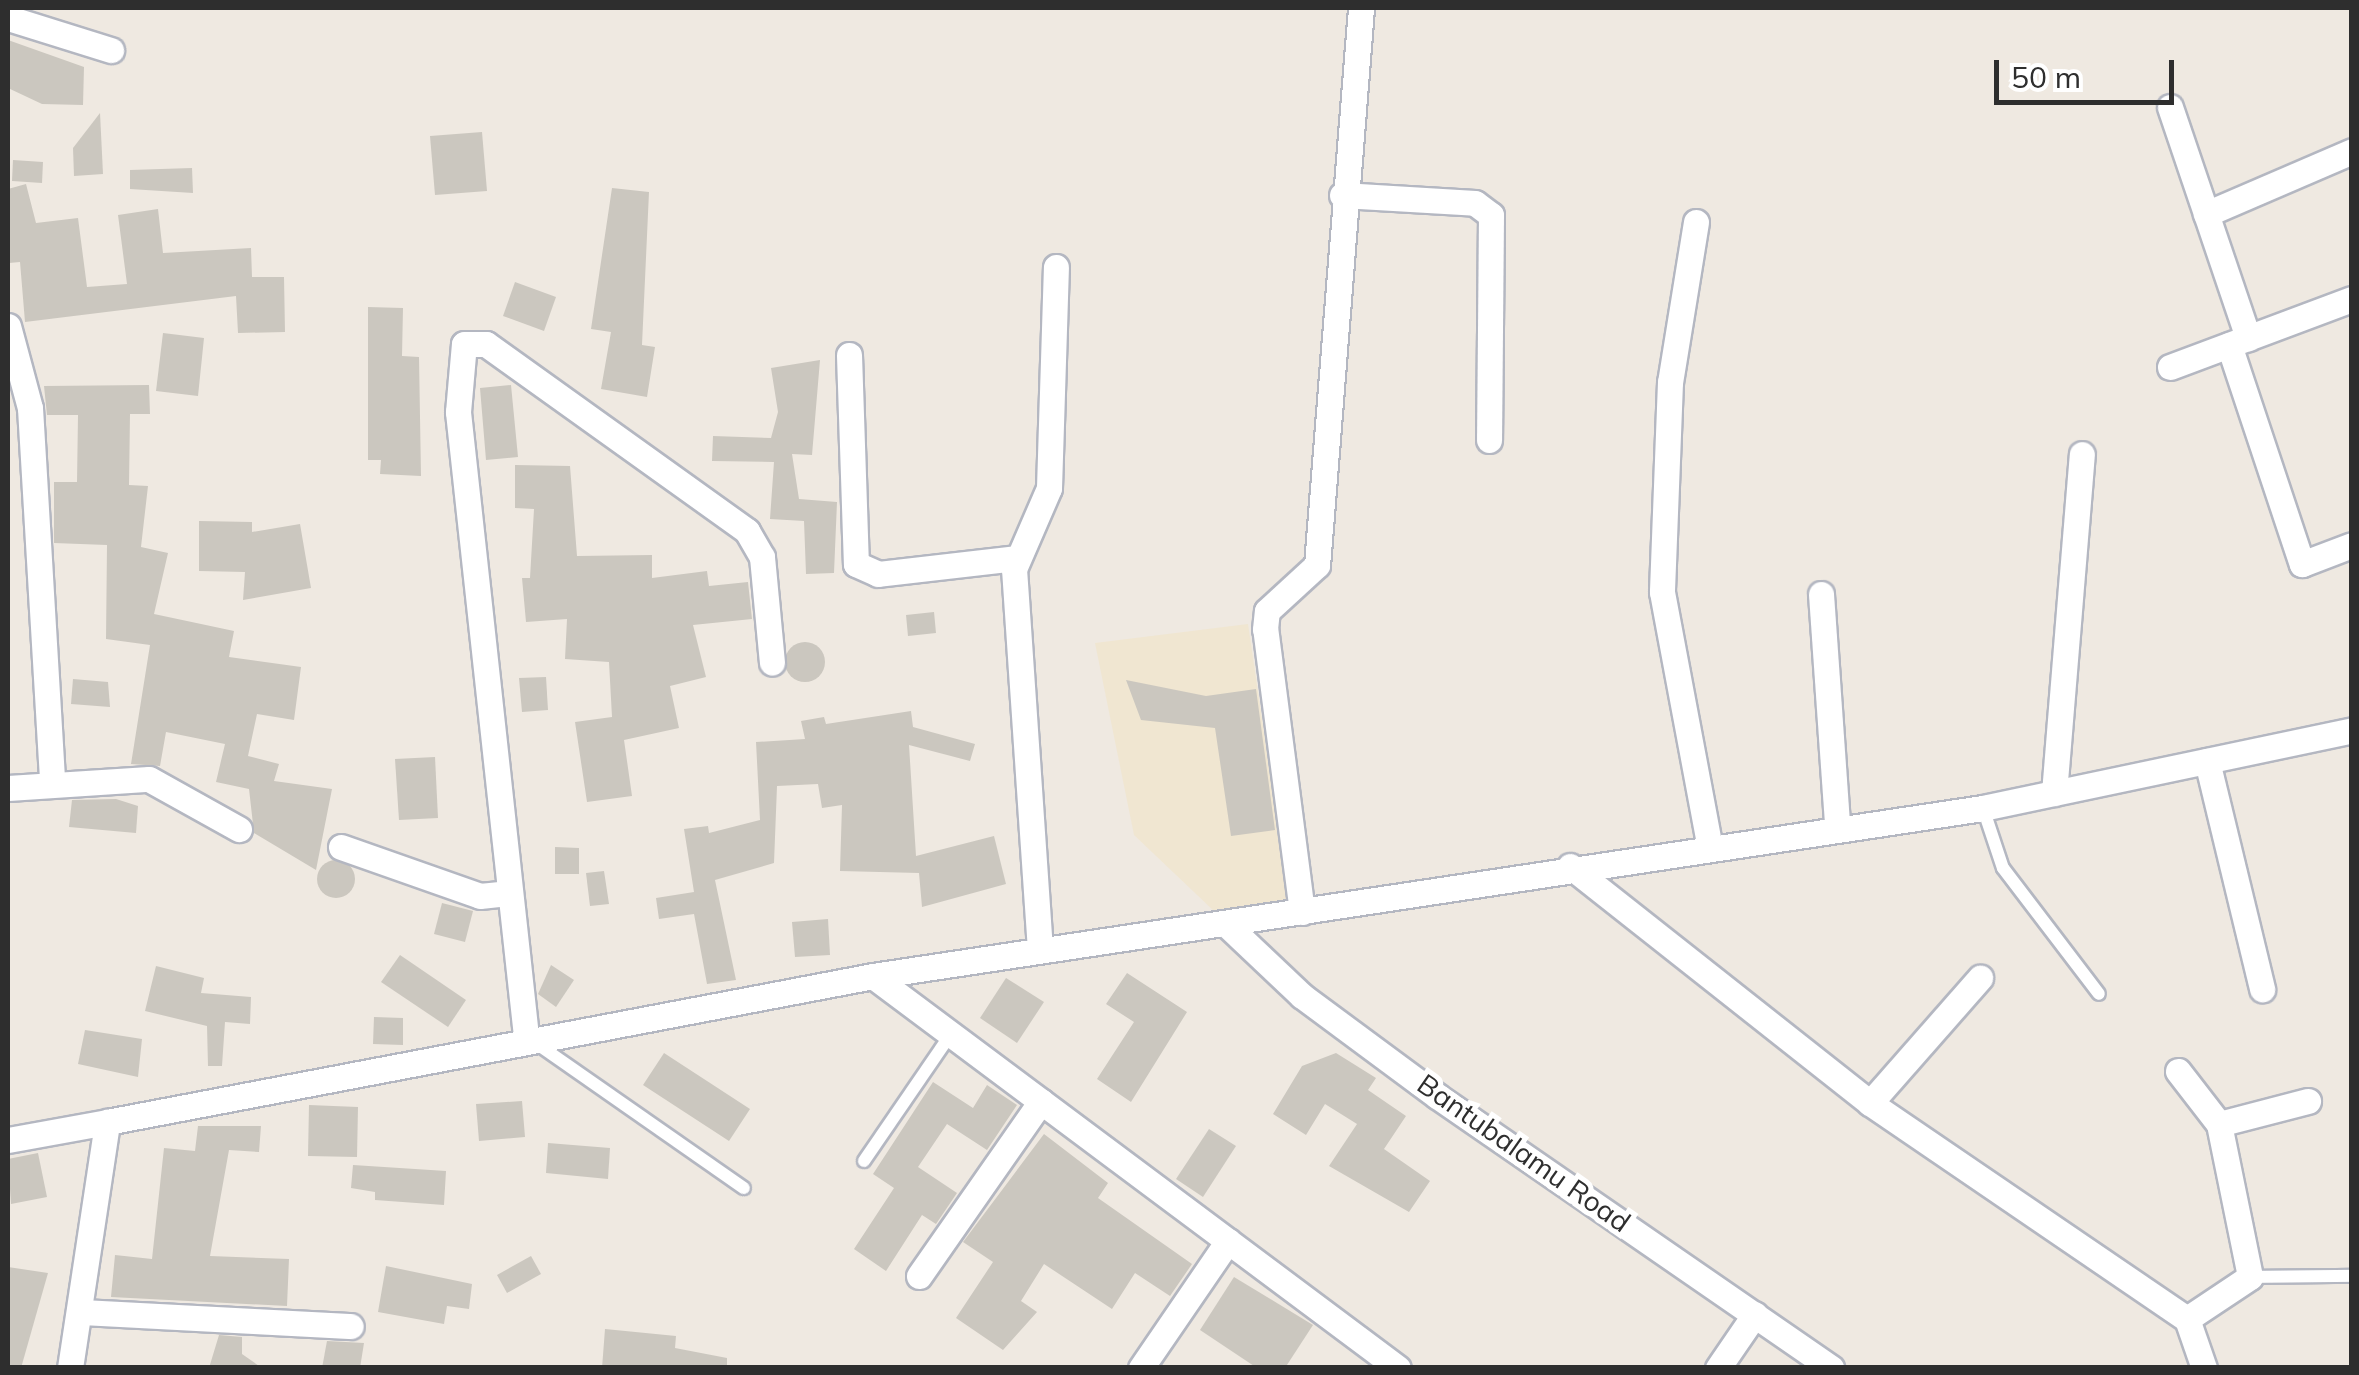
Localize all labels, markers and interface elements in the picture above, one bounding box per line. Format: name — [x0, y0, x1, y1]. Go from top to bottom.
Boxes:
scale bar — [1999, 40, 2179, 102]
text: 50 m — [2011, 58, 2081, 96]
street label: Bantubalamu Road — [1411, 1067, 1637, 1239]

